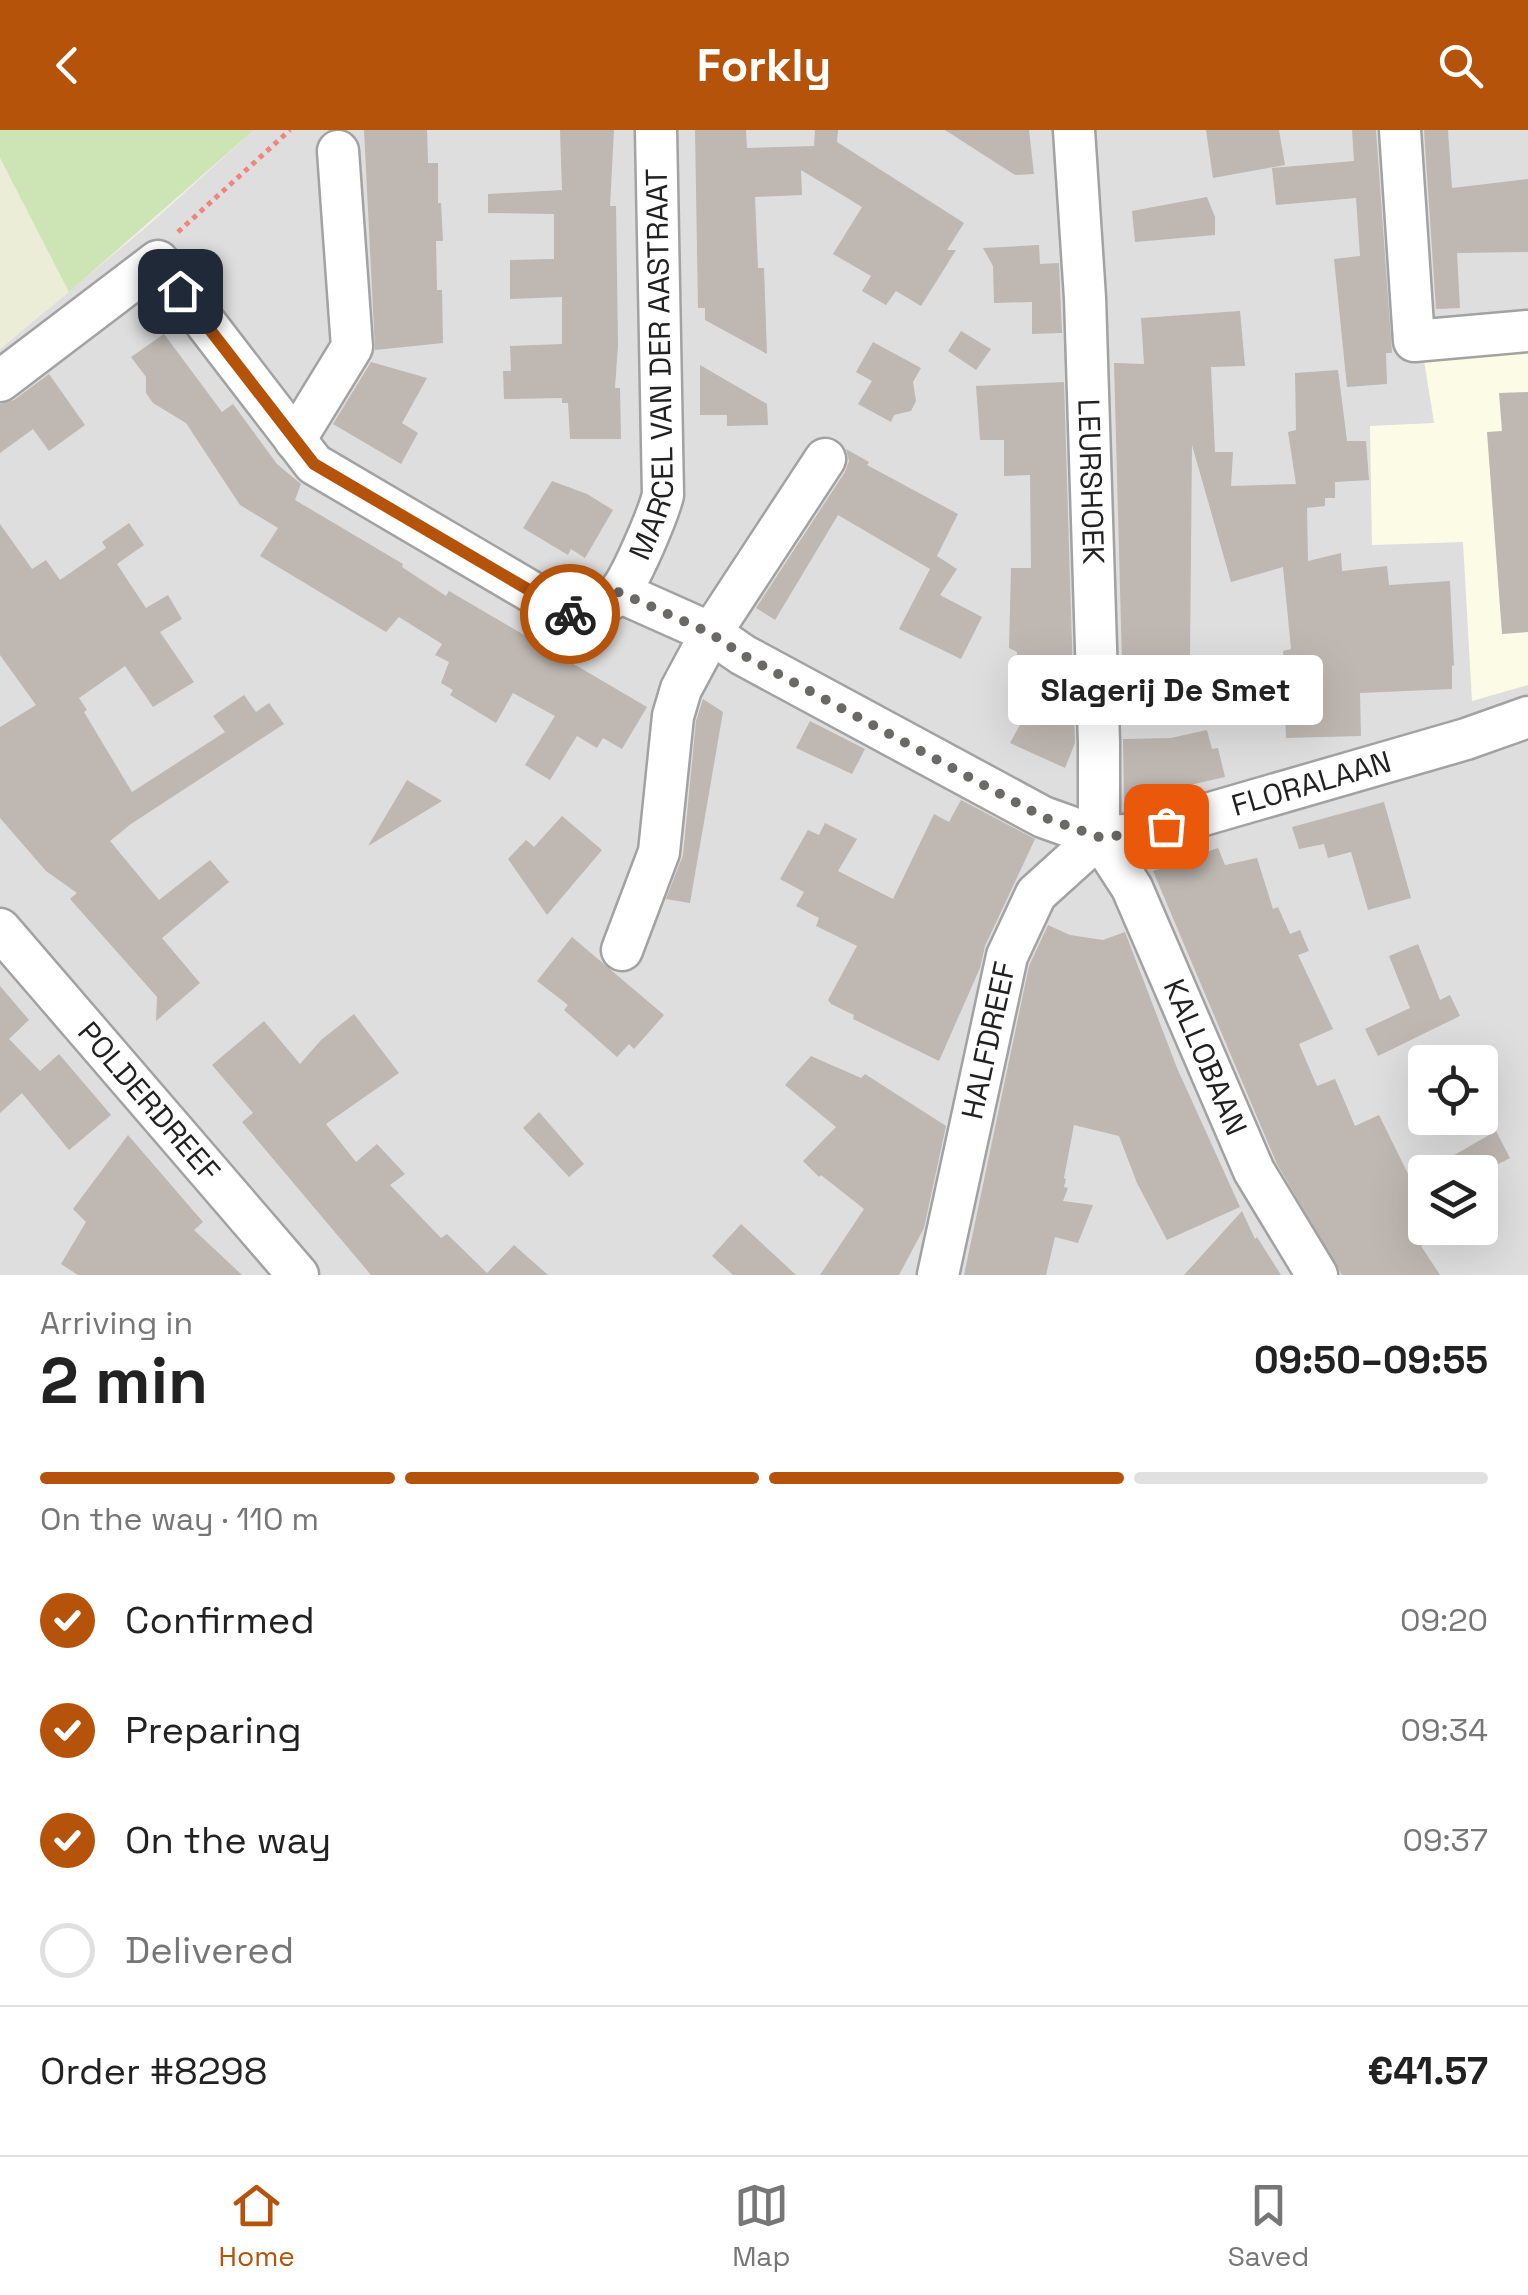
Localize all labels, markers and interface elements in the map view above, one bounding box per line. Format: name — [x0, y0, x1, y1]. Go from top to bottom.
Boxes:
text: Forkly — [697, 37, 831, 94]
icon: back — [40, 38, 95, 93]
icon: search — [1433, 38, 1488, 93]
street label: MARCEL VAN DER AASTRAAT — [620, 168, 682, 566]
pin — [138, 249, 223, 334]
icon: home — [153, 264, 208, 319]
street label: LEURSHOEK — [1069, 398, 1113, 565]
courier — [520, 564, 620, 664]
icon: bike — [543, 587, 598, 642]
callout: Slagerij De Smet — [1008, 656, 1324, 726]
text: Slagerij De Smet — [1040, 670, 1291, 710]
street label: FLORALAAN — [1227, 742, 1395, 825]
pin — [1124, 784, 1209, 869]
icon: bag — [1139, 799, 1194, 854]
street label: HALFDREEF — [952, 958, 1024, 1123]
street label: KALLOBAAN — [1155, 973, 1256, 1141]
street label: POLDERDREEF — [69, 1013, 229, 1190]
map controls — [1408, 1045, 1498, 1245]
button: locate — [1408, 1045, 1498, 1135]
button: layers — [1408, 1155, 1498, 1245]
text: Arriving in — [40, 1303, 193, 1343]
text: 09:50–09:55 — [1254, 1336, 1488, 1384]
text: 2 min — [40, 1339, 208, 1422]
text: On the way · 110 m — [40, 1499, 319, 1539]
icon: check — [40, 1593, 95, 1648]
text: Confirmed — [125, 1596, 315, 1644]
text: 09:20 — [1400, 1600, 1488, 1640]
icon: check — [40, 1703, 95, 1758]
text: Preparing — [125, 1706, 302, 1754]
text: 09:34 — [1400, 1710, 1488, 1750]
icon: check — [40, 1813, 95, 1868]
text: On the way — [125, 1816, 331, 1864]
text: 09:37 — [1402, 1820, 1488, 1860]
text: Delivered — [125, 1926, 294, 1974]
text: Order #8298 — [40, 2047, 267, 2095]
text: €41.57 — [1368, 2047, 1488, 2095]
tab: Home — [219, 2178, 295, 2274]
tab: Map — [732, 2178, 791, 2274]
tab: Saved — [1228, 2178, 1309, 2274]

